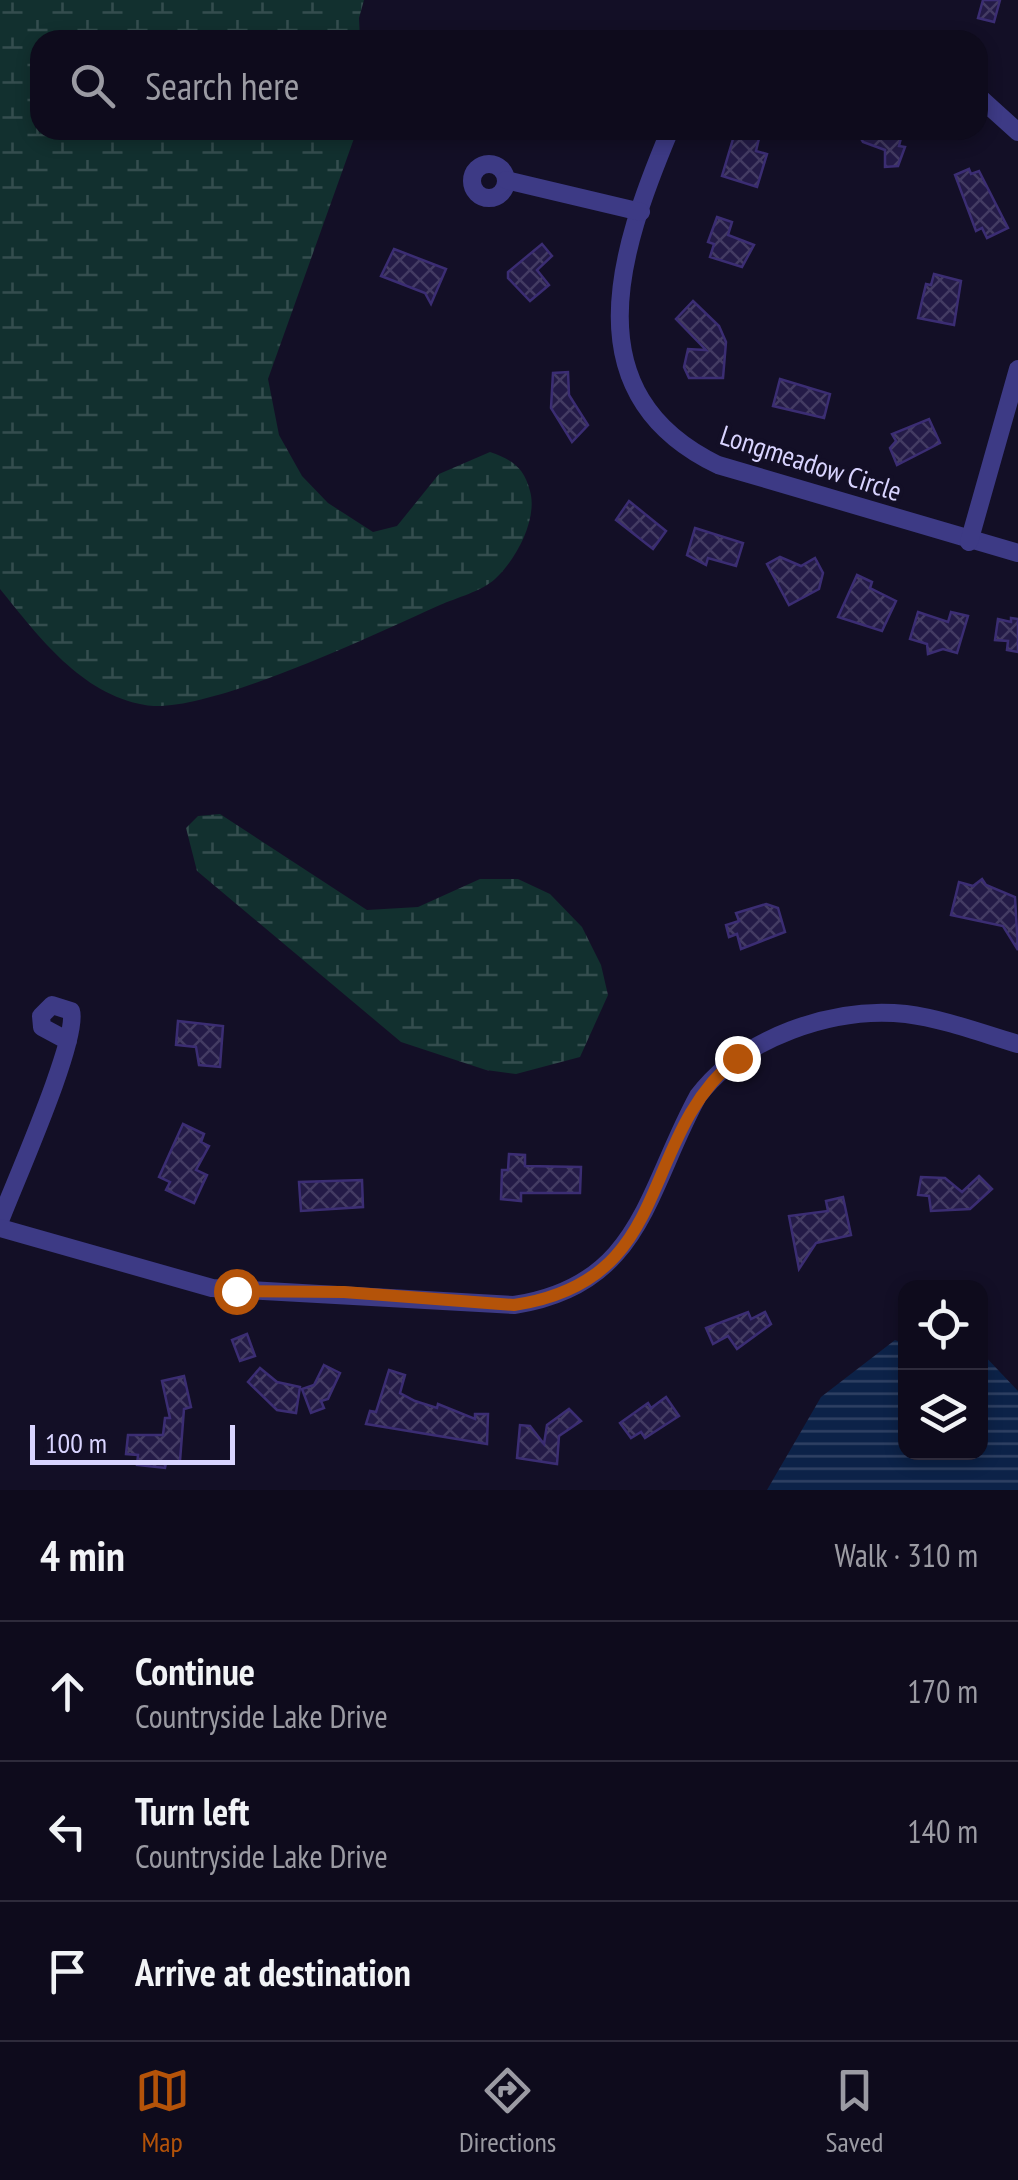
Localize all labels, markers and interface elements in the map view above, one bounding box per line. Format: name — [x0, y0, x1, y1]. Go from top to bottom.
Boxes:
search box — [30, 30, 988, 140]
icon: search — [65, 58, 120, 113]
text: Search here — [145, 61, 299, 110]
street label: Longmeadow Circle — [716, 416, 906, 509]
route end — [715, 1036, 761, 1082]
route start — [214, 1269, 260, 1315]
map controls — [898, 1280, 988, 1460]
button: locate — [898, 1280, 988, 1370]
button: layers — [898, 1370, 988, 1460]
scale bar — [30, 1420, 235, 1464]
text: 100 m — [45, 1424, 107, 1461]
text: 4 min — [40, 1528, 125, 1583]
text: Walk · 310 m — [834, 1534, 978, 1576]
text: Continue — [135, 1646, 255, 1695]
icon: ahead — [40, 1664, 95, 1719]
text: 170 m — [907, 1670, 978, 1712]
text: Countryside Lake Drive — [135, 1695, 388, 1737]
text: Turn left — [135, 1786, 249, 1835]
icon: left — [40, 1804, 95, 1859]
text: 140 m — [907, 1810, 978, 1852]
text: Countryside Lake Drive — [135, 1835, 388, 1877]
icon: arrive — [40, 1944, 95, 1999]
text: Arrive at destination — [135, 1947, 411, 1996]
tab: Map — [135, 2063, 190, 2160]
tab: Directions — [459, 2063, 556, 2160]
tab: Saved — [826, 2063, 883, 2160]

